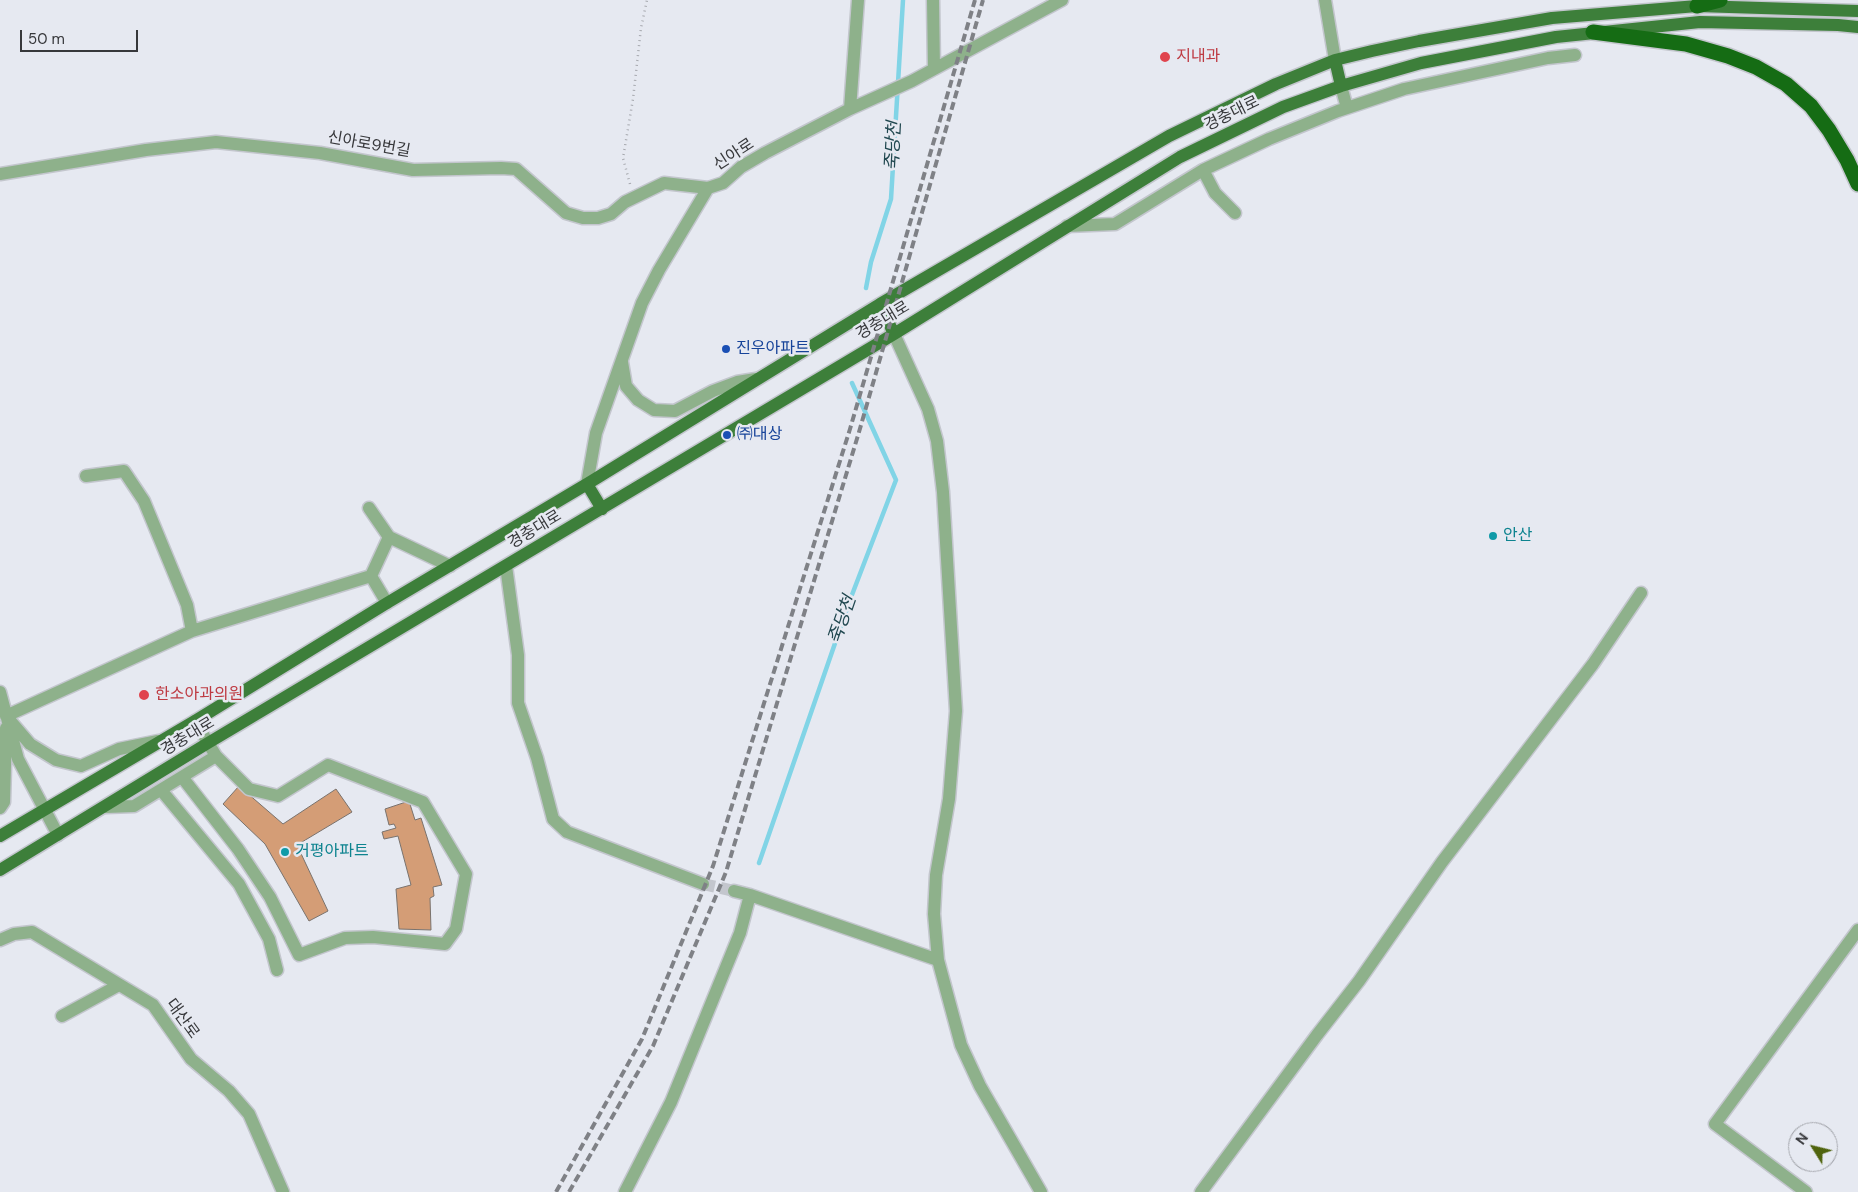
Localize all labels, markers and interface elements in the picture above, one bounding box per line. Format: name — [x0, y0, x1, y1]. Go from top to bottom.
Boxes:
scale bar — [22, 20, 140, 52]
text: 50 m — [28, 29, 65, 49]
place label: 지내과 — [1176, 47, 1220, 67]
marker: 지내과 — [1158, 50, 1172, 64]
street label: 경충대로 — [1201, 92, 1263, 136]
water label: 죽당천 — [882, 121, 906, 171]
street label: 신아로9번길 — [326, 128, 412, 162]
street label: 신아로 — [710, 135, 758, 175]
street label: 경충대로 — [853, 298, 913, 344]
place label: 진우아파트 — [736, 339, 810, 359]
marker: 진우아파트 — [720, 343, 732, 355]
place label: ㈜대상 — [737, 425, 782, 445]
marker: ㈜대상 — [721, 429, 733, 441]
street label: 경충대로 — [505, 507, 565, 553]
place label: 안산 — [1503, 526, 1532, 546]
marker: 안산 — [1487, 530, 1499, 542]
water label: 죽당천 — [825, 593, 861, 647]
place label: 한소아과의원 — [155, 685, 243, 705]
marker: 한소아과의원 — [137, 688, 151, 702]
street label: 경충대로 — [158, 714, 218, 760]
place label: 거평아파트 — [295, 842, 369, 862]
marker: 거평아파트 — [279, 846, 291, 858]
street label: 대산로 — [161, 995, 203, 1043]
north arrow — [1788, 1122, 1838, 1172]
text: N — [1791, 1129, 1812, 1148]

